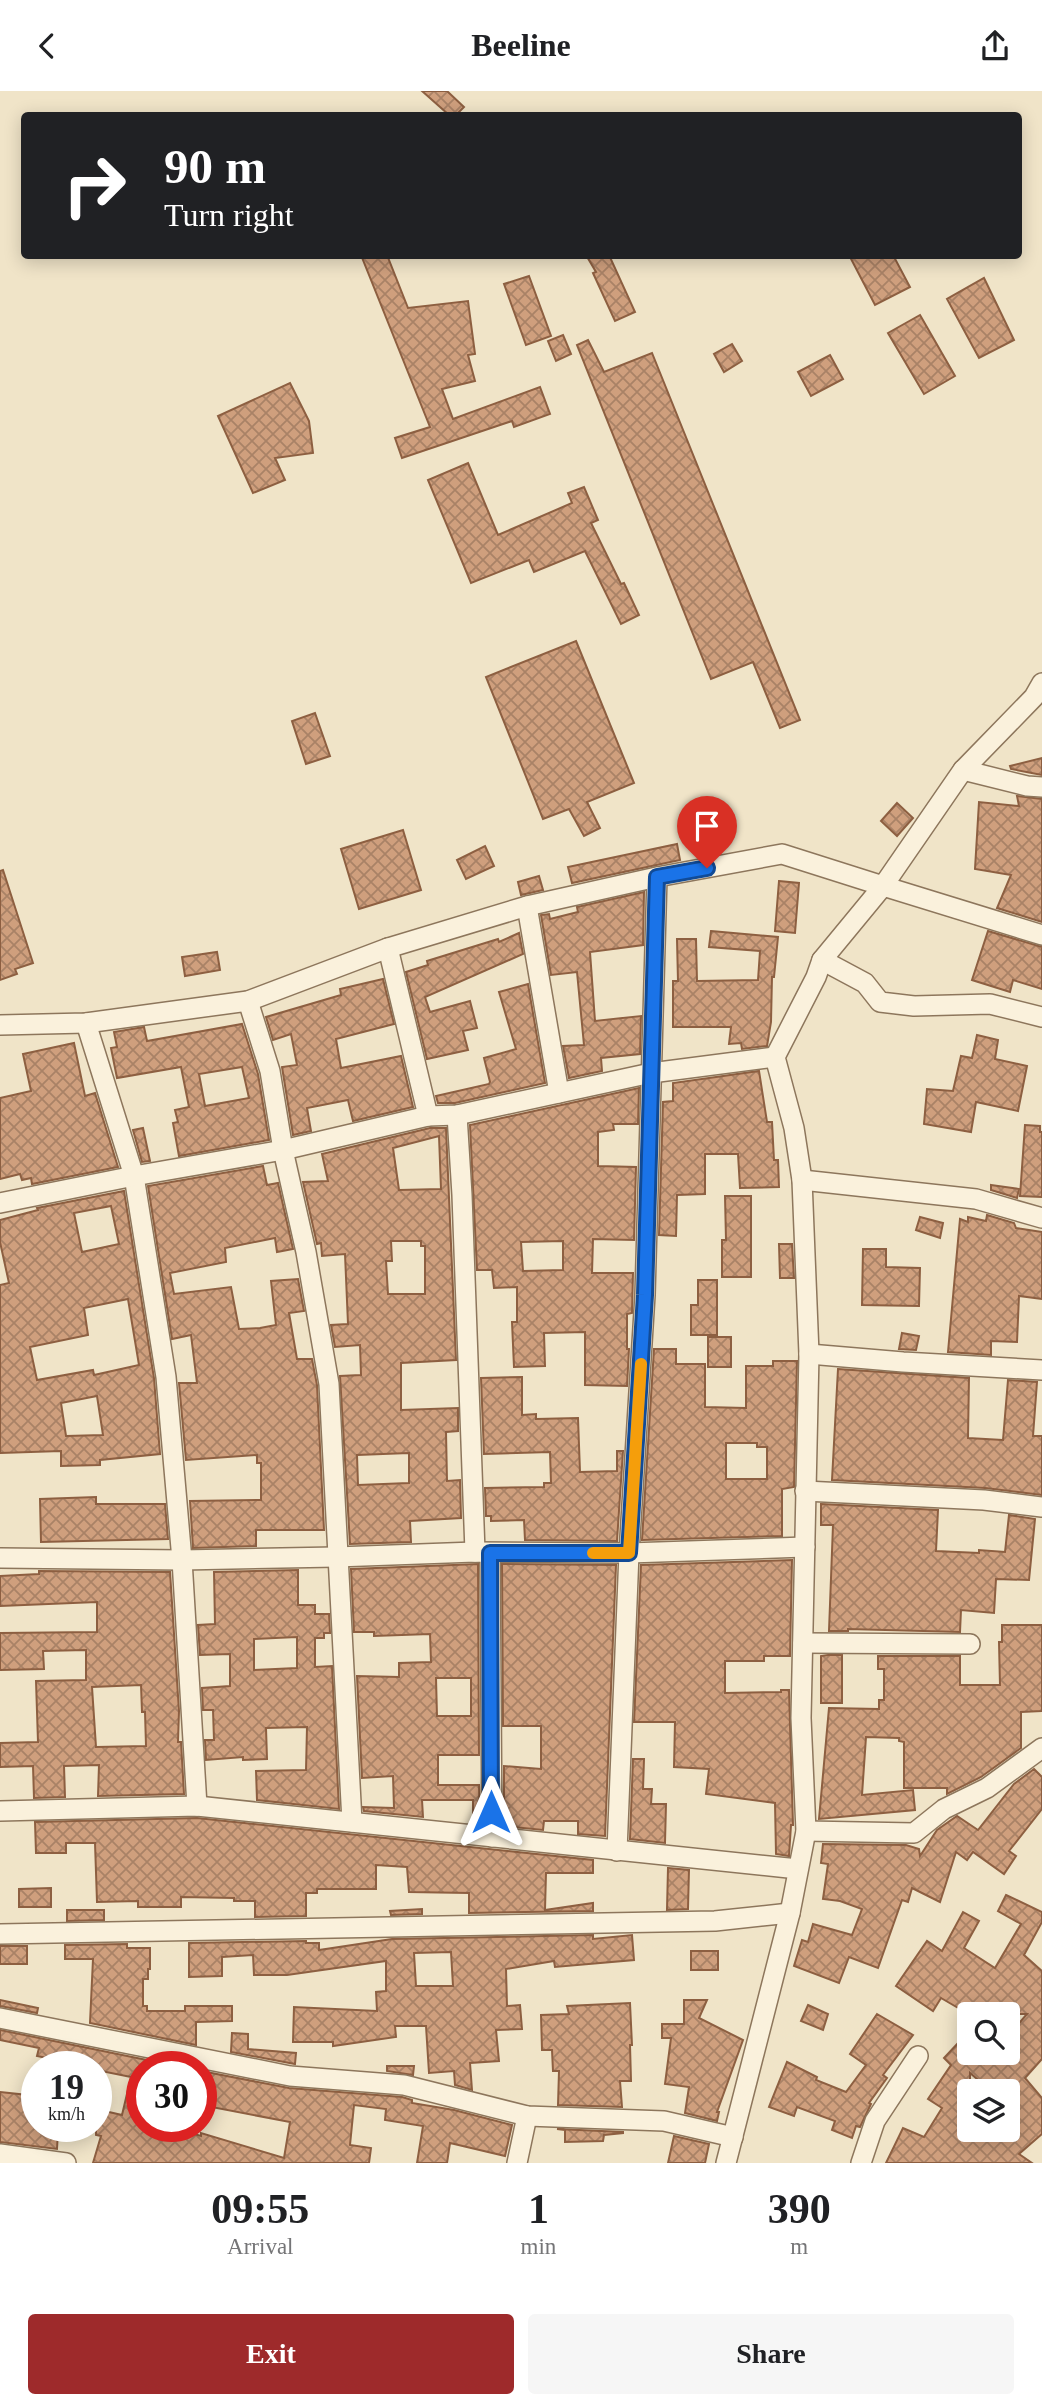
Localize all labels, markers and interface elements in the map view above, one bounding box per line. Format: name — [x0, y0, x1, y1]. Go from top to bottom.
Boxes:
icon: back — [28, 27, 66, 65]
text: Beeline — [471, 27, 571, 63]
icon: share — [976, 27, 1014, 65]
text: 90 m — [164, 139, 266, 194]
icon: right — [49, 140, 140, 231]
text: Turn right — [164, 197, 294, 233]
pin — [677, 796, 737, 868]
icon: arrive — [688, 807, 726, 845]
position arrow — [454, 1775, 528, 1849]
map controls — [957, 2002, 1020, 2142]
button: search — [957, 2002, 1020, 2065]
speed limit sign: 30 — [126, 2051, 217, 2142]
text: 19 — [49, 2068, 84, 2107]
button: layers — [957, 2079, 1020, 2142]
text: km/h — [48, 2104, 85, 2124]
text: 09:55 — [211, 2186, 309, 2232]
text: 1 — [528, 2186, 549, 2232]
text: 390 — [768, 2186, 831, 2232]
text: Arrival — [227, 2234, 294, 2259]
text: min — [521, 2234, 556, 2259]
text: m — [790, 2234, 808, 2259]
button: Exit — [28, 2314, 514, 2394]
button: Share — [528, 2314, 1014, 2394]

